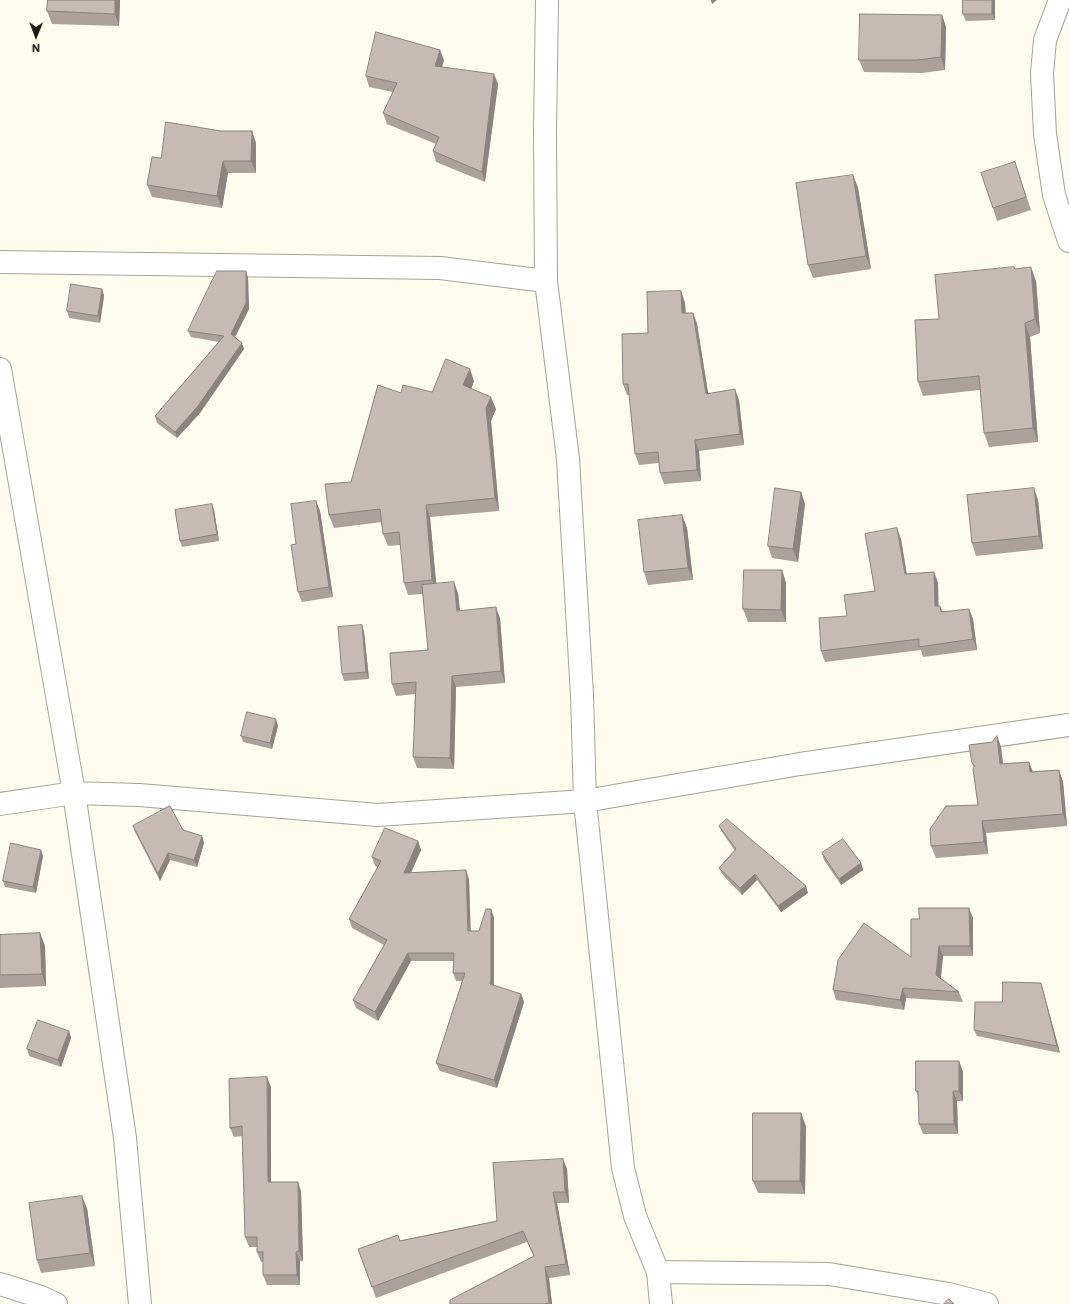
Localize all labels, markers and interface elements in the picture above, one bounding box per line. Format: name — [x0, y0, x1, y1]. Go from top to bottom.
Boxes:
north arrow — [16, 16, 56, 56]
text: N — [32, 42, 40, 55]

